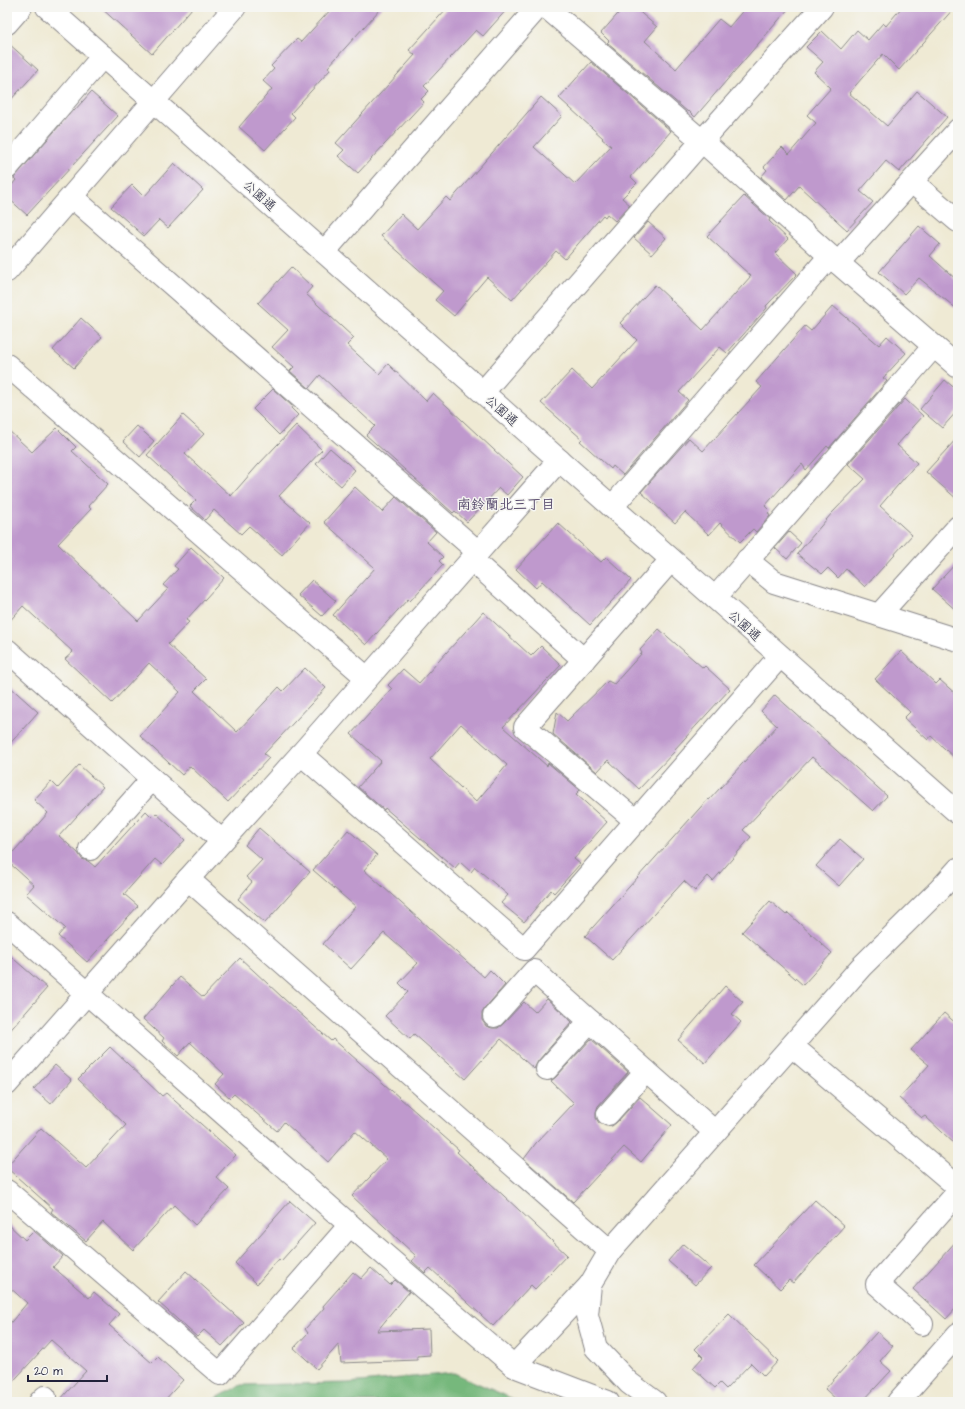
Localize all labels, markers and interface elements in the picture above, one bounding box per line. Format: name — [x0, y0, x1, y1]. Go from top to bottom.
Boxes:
street label: 公園通 — [239, 176, 280, 215]
street label: 公園通 — [481, 391, 522, 430]
district label: 南鈴蘭北三丁目 — [457, 495, 555, 515]
street label: 公園通 — [724, 606, 765, 645]
scale bar — [28, 1357, 107, 1383]
text: 20 m — [34, 1363, 63, 1380]

